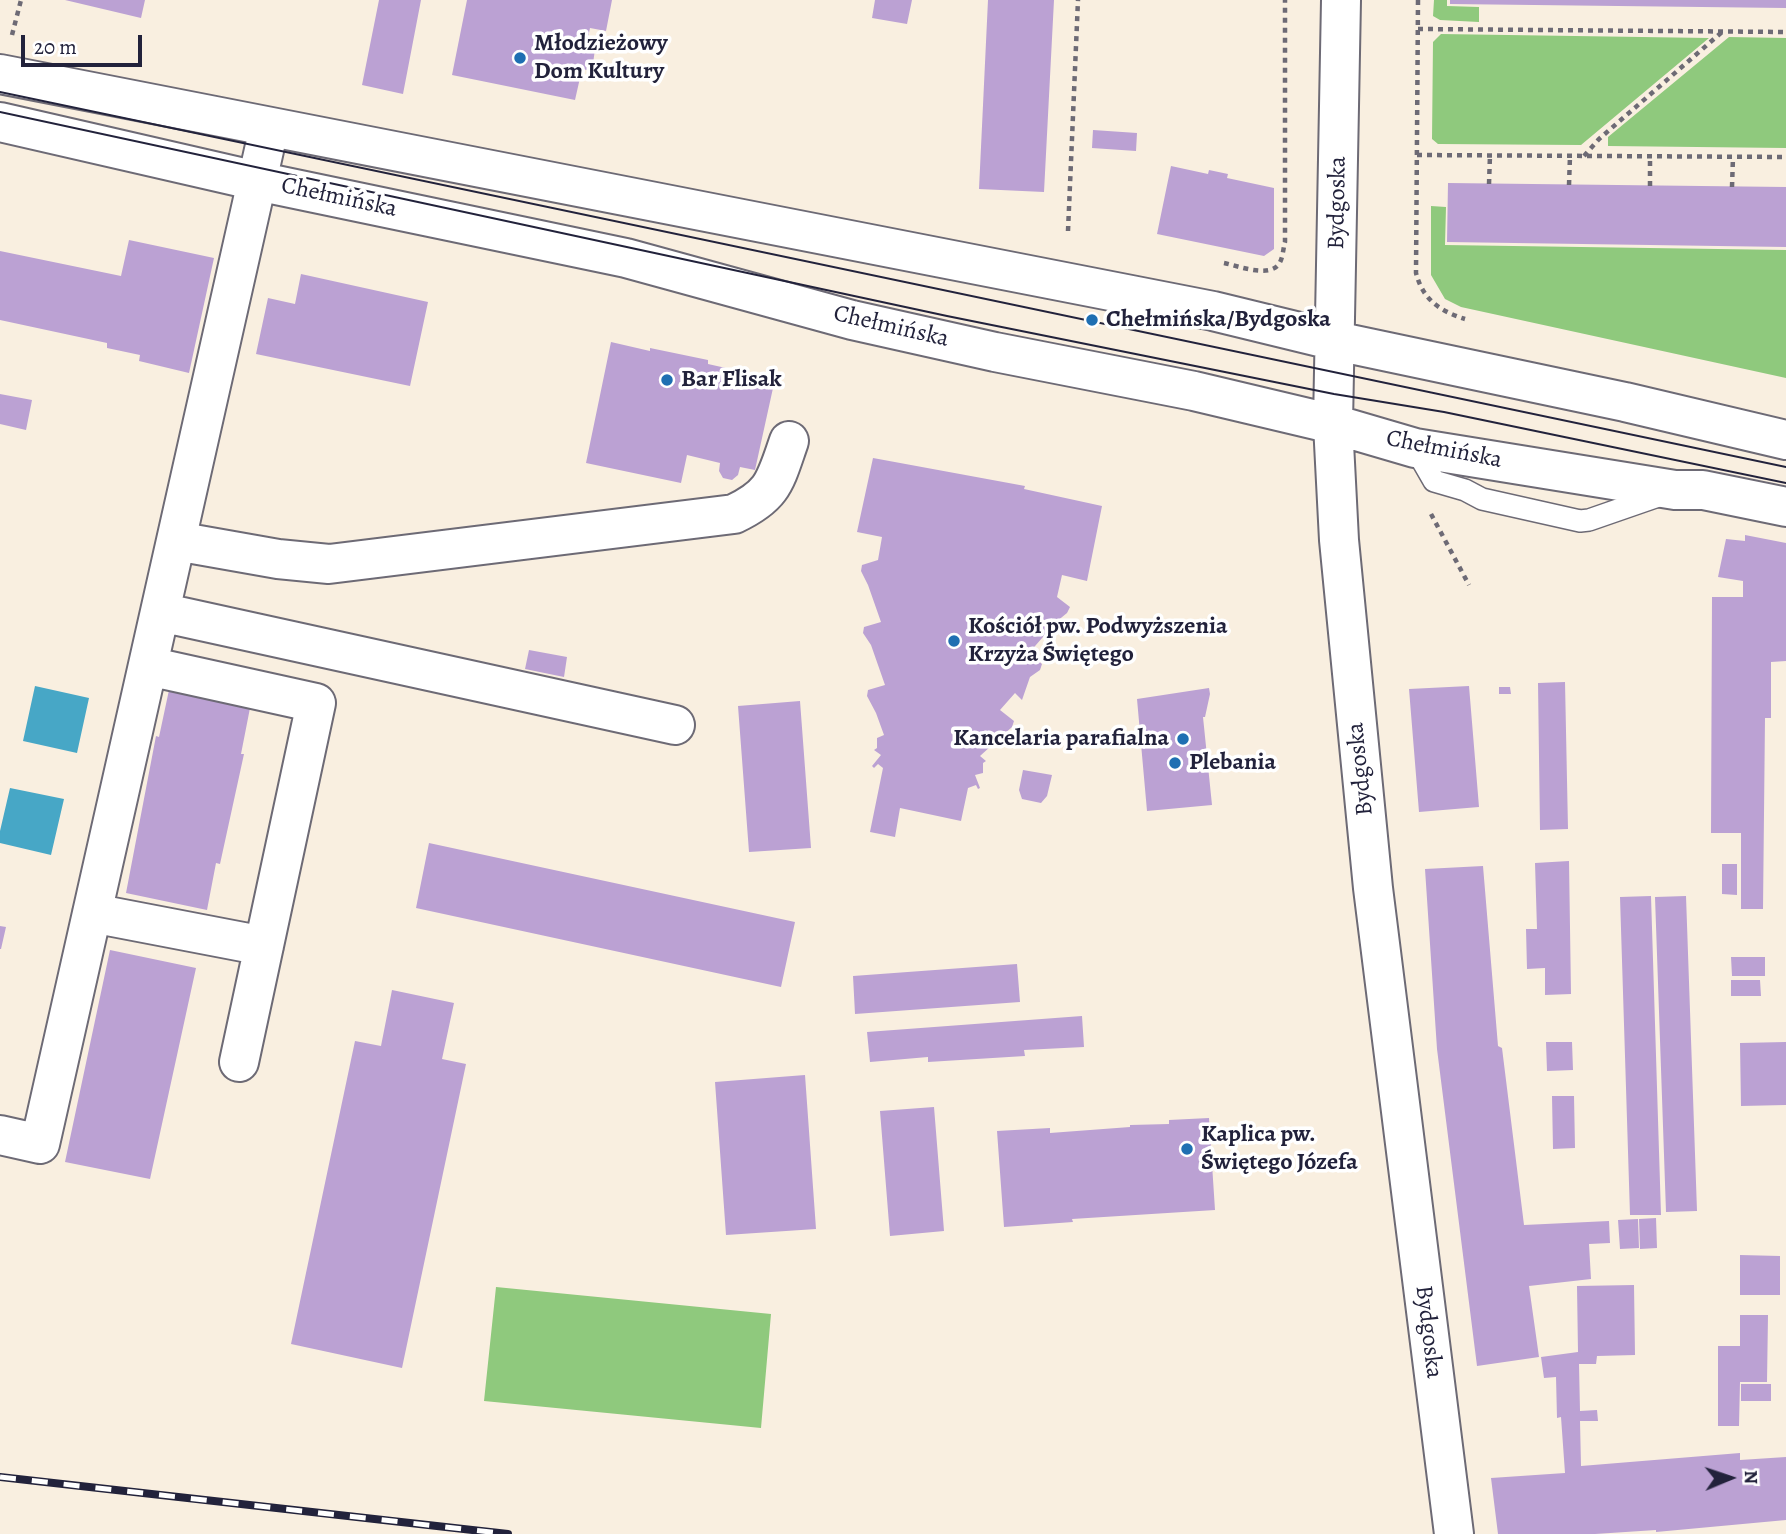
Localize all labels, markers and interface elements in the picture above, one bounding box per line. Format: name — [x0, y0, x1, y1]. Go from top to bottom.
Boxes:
scale bar — [24, 21, 145, 65]
place label: Młodzieżowy Dom Kultury — [534, 30, 668, 86]
text: 20 m — [34, 33, 77, 61]
marker: Młodzieżowy Dom Kultury — [512, 50, 528, 66]
street label: Bydgoska — [1323, 156, 1353, 250]
street label: Chełmińska — [279, 172, 399, 224]
street label: Chełmińska — [830, 300, 952, 354]
place label: Chełmińska/Bydgoska — [1106, 306, 1331, 334]
marker: Chełmińska/Bydgoska — [1084, 312, 1100, 328]
place label: Bar Flisak — [681, 366, 782, 394]
marker: Bar Flisak — [659, 372, 675, 388]
street label: Chełmińska — [1384, 425, 1504, 475]
place label: Kościół pw. Podwyższenia Krzyża Świętego — [968, 613, 1228, 669]
marker: Kościół pw. Podwyższenia Krzyża Świętego — [946, 633, 962, 649]
street label: Bydgoska — [1342, 721, 1380, 817]
place label: Kancelaria parafialna — [953, 725, 1169, 753]
marker: Kancelaria parafialna — [1175, 731, 1191, 747]
place label: Plebania — [1189, 749, 1276, 777]
marker: Plebania — [1167, 755, 1183, 771]
place label: Kaplica pw. Świętego Józefa — [1201, 1121, 1358, 1177]
marker: Kaplica pw. Świętego Józefa — [1179, 1141, 1195, 1157]
street label: Bydgoska — [1408, 1284, 1448, 1380]
north arrow — [1695, 1443, 1765, 1513]
text: N — [1738, 1470, 1764, 1485]

